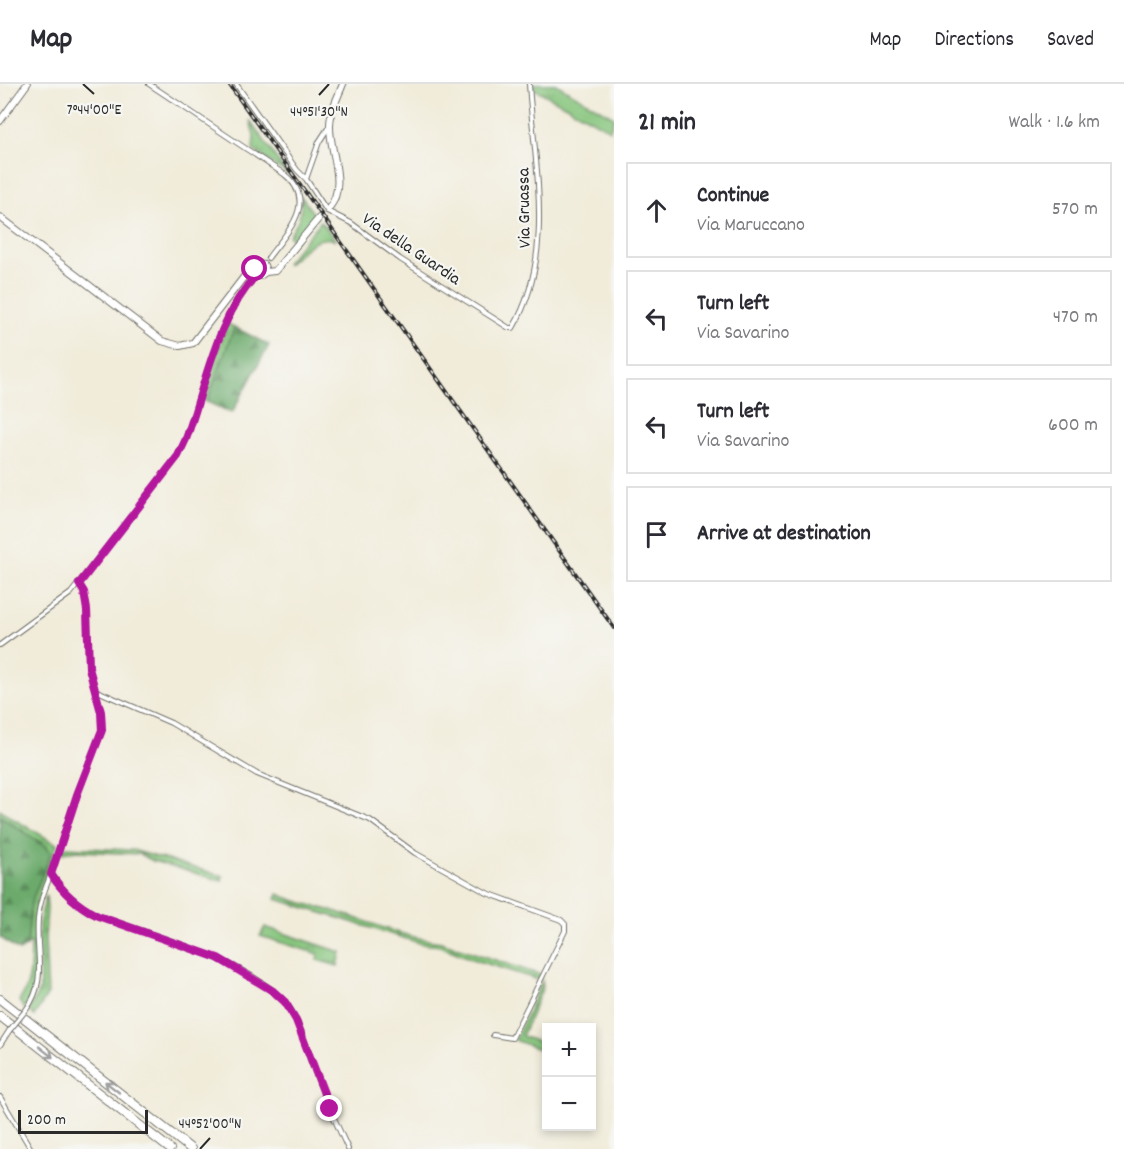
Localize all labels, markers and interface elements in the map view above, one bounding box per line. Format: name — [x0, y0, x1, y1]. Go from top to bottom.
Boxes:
text: Map — [30, 21, 72, 61]
text: Map — [870, 26, 901, 56]
text: Directions — [934, 26, 1014, 56]
text: Saved — [1047, 26, 1094, 56]
text: 7°44'00"E — [67, 100, 121, 122]
text: 44°51'30"N — [290, 102, 348, 124]
text: 21 min — [638, 105, 696, 142]
text: Walk · 1.6 km — [1008, 109, 1100, 137]
street label: Via Gruassa — [512, 167, 539, 248]
text: Continue — [697, 181, 769, 212]
icon: ahead — [640, 194, 673, 227]
text: 570 m — [1052, 196, 1098, 224]
street label: Via della Guardia — [356, 208, 465, 293]
text: Via Maruccano — [697, 212, 805, 240]
route start — [241, 255, 267, 281]
text: Turn left — [697, 289, 769, 320]
icon: left — [640, 302, 673, 335]
text: 470 m — [1053, 304, 1098, 332]
text: Via Savarino — [697, 320, 789, 348]
text: Turn left — [697, 397, 769, 428]
icon: left — [640, 410, 673, 443]
text: 600 m — [1048, 412, 1098, 440]
text: Via Savarino — [697, 428, 789, 456]
icon: arrive — [640, 518, 673, 551]
text: Arrive at destination — [697, 519, 871, 550]
map controls — [542, 1023, 596, 1131]
button: + — [542, 1023, 596, 1077]
one-way arrow — [38, 1045, 54, 1058]
button: − — [542, 1077, 596, 1131]
one-way arrow — [104, 1080, 120, 1093]
route end — [316, 1095, 342, 1121]
scale bar — [18, 1107, 148, 1134]
text: 200 m — [27, 1109, 66, 1132]
text: 44°52'00"N — [179, 1114, 241, 1136]

